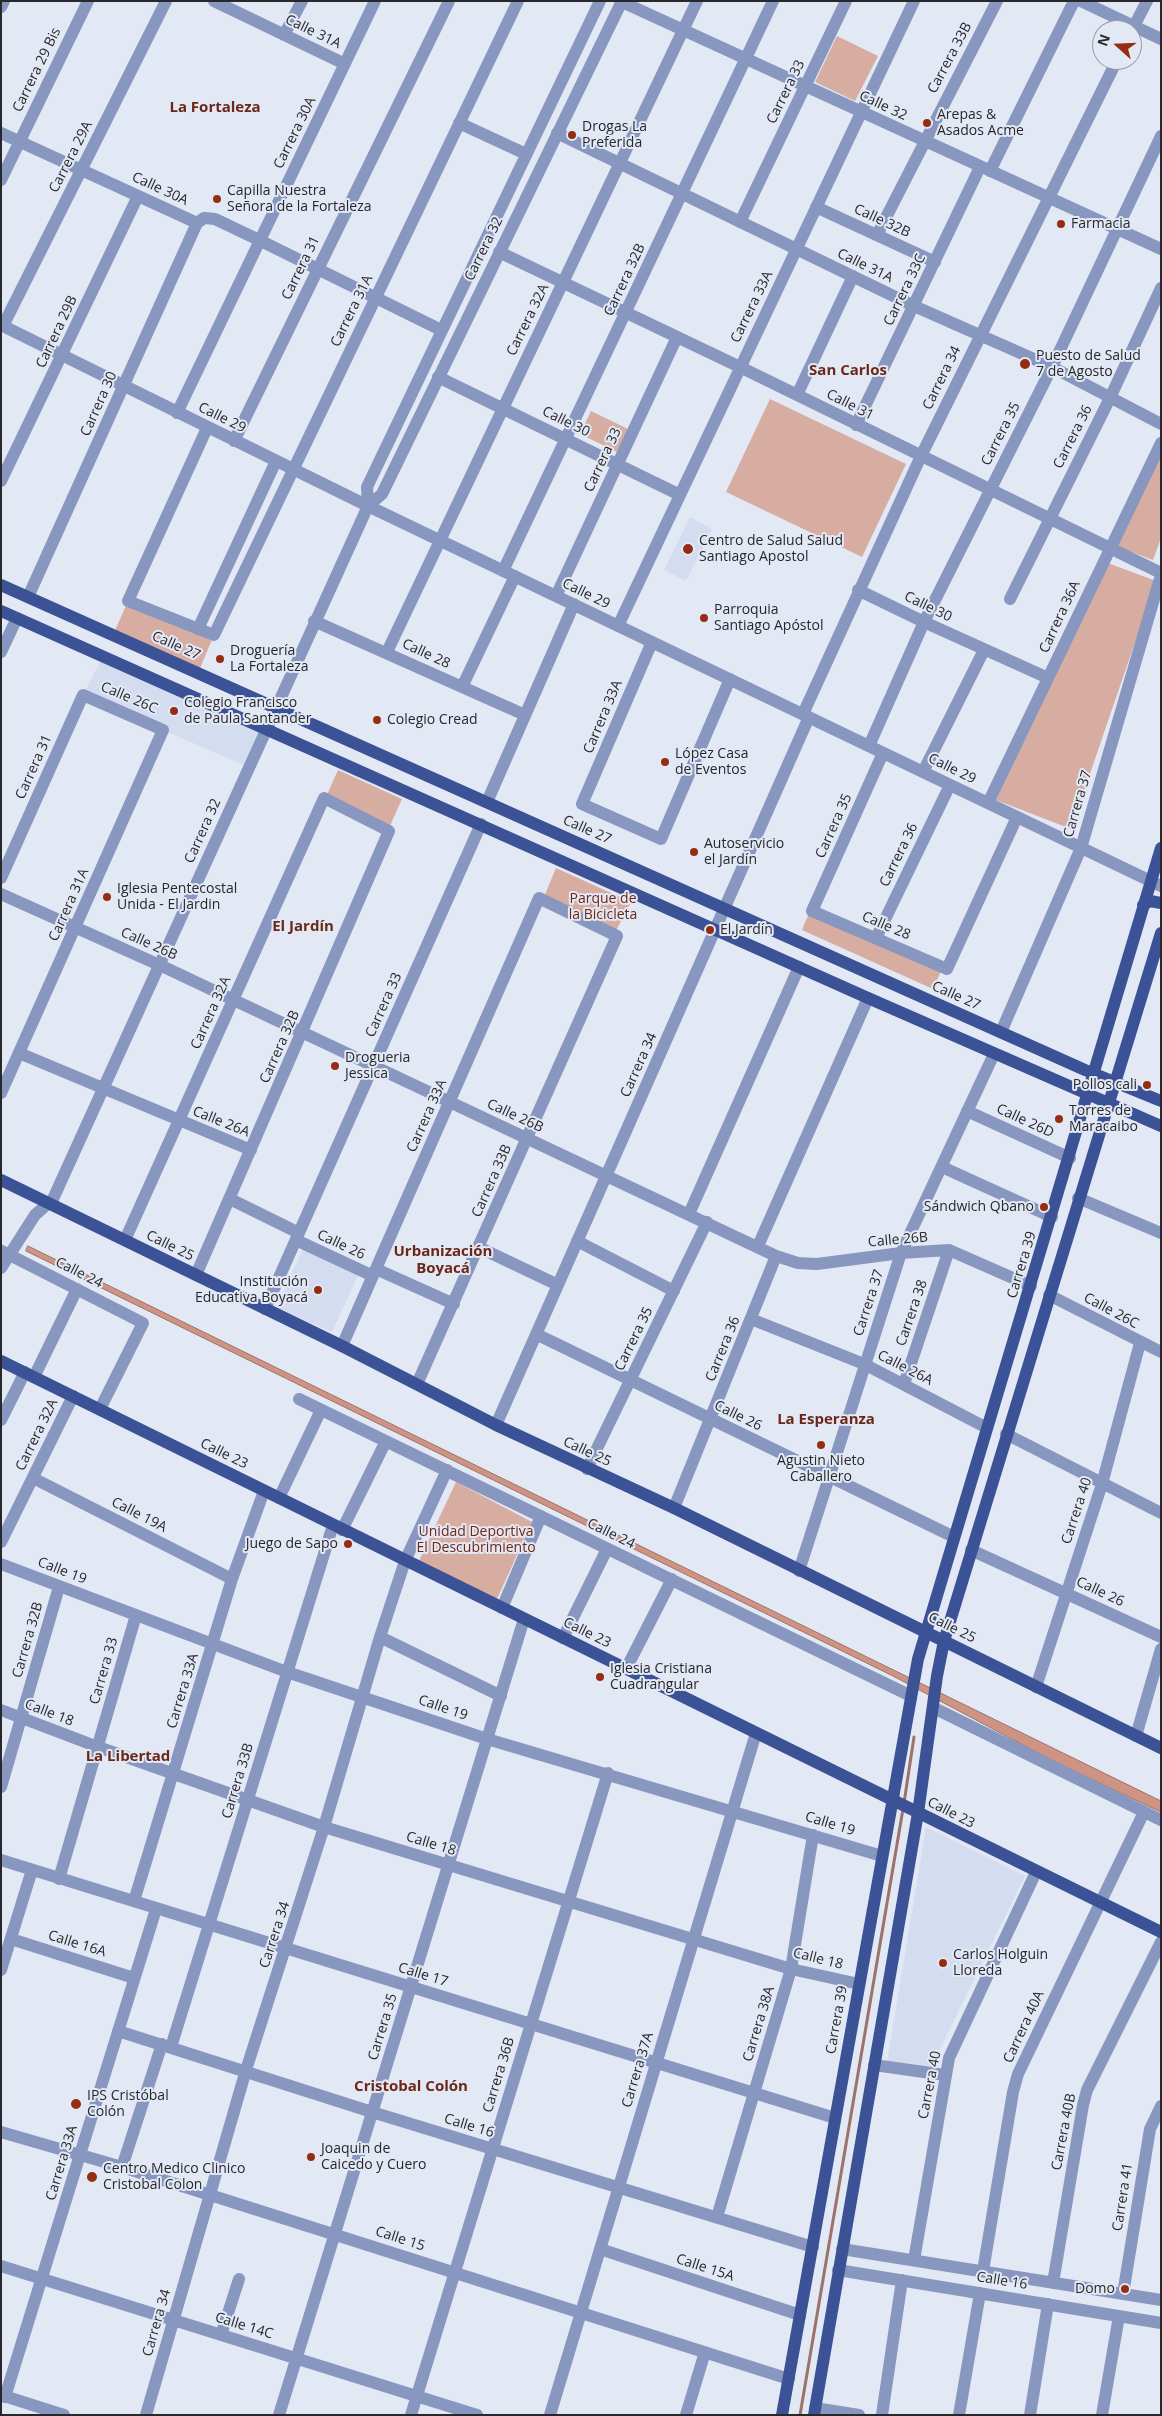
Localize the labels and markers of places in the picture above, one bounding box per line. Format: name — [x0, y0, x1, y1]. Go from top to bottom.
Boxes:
place label: Arepas & Asados Acme — [937, 107, 1024, 140]
marker: Arepas & Asados Acme — [921, 117, 933, 129]
place label: Drogas La Preferida — [582, 119, 647, 152]
marker: Drogas La Preferida — [566, 129, 578, 141]
place label: Capilla Nuestra Señora de la Fortaleza — [227, 183, 372, 216]
marker: Capilla Nuestra Señora de la Fortaleza — [211, 193, 223, 205]
place label: Farmacia — [1071, 216, 1130, 232]
marker: Farmacia — [1055, 218, 1067, 230]
place label: Puesto de Salud 7 de Agosto — [1036, 348, 1141, 381]
marker: Puesto de Salud 7 de Agosto — [1018, 357, 1032, 371]
place label: Centro de Salud Salud Santiago Apostol — [699, 533, 843, 566]
marker: Centro de Salud Salud Santiago Apostol — [681, 542, 695, 556]
place label: Parroquia Santiago Apóstol — [714, 602, 823, 634]
marker: Parroquia Santiago Apóstol — [698, 612, 710, 624]
place label: Droguería La Fortaleza — [230, 643, 309, 676]
marker: Droguería La Fortaleza — [214, 653, 226, 665]
place label: Colegio Francisco de Paula Santander — [184, 695, 311, 728]
marker: Colegio Francisco de Paula Santander — [168, 705, 180, 717]
place label: Colegio Cread — [387, 712, 478, 728]
marker: Colegio Cread — [371, 714, 383, 726]
place label: López Casa de Eventos — [675, 746, 748, 779]
marker: López Casa de Eventos — [659, 756, 671, 768]
place label: Autoservicio el Jardín — [704, 836, 784, 869]
marker: Autoservicio el Jardín — [688, 846, 700, 858]
place label: Iglesia Pentecostal Unida - El Jardin — [117, 881, 237, 914]
marker: Iglesia Pentecostal Unida - El Jardin — [101, 891, 113, 903]
place label: El Jardín — [720, 922, 773, 938]
marker: El Jardín — [704, 924, 716, 936]
place label: Drogueria Jessica — [345, 1050, 410, 1082]
marker: Drogueria Jessica — [329, 1060, 341, 1072]
place label: Pollos cali — [1073, 1077, 1137, 1093]
marker: Pollos cali — [1141, 1079, 1153, 1091]
place label: Torres de Maracaibo — [1069, 1103, 1138, 1136]
marker: Torres de Maracaibo — [1053, 1113, 1065, 1125]
place label: Sándwich Qbano — [924, 1199, 1034, 1215]
marker: Sándwich Qbano — [1038, 1201, 1050, 1213]
place label: Institución Educativa Boyacá — [195, 1274, 308, 1306]
marker: Institución Educativa Boyacá — [312, 1284, 324, 1296]
marker: Agustin Nieto Caballero — [815, 1439, 827, 1451]
place label: Agustin Nieto Caballero — [777, 1453, 865, 1485]
place label: Juego de Sapo — [246, 1536, 338, 1552]
marker: Juego de Sapo — [342, 1538, 354, 1550]
place label: Iglesia Cristiana Cuadrangular — [610, 1661, 712, 1694]
marker: Iglesia Cristiana Cuadrangular — [594, 1671, 606, 1683]
place label: Carlos Holguin Lloreda — [953, 1947, 1048, 1980]
marker: Carlos Holguin Lloreda — [937, 1957, 949, 1969]
place label: IPS Cristóbal Colón — [87, 2088, 169, 2120]
marker: IPS Cristóbal Colón — [69, 2097, 83, 2111]
place label: Joaquin de Caicedo y Cuero — [321, 2141, 426, 2174]
marker: Joaquin de Caicedo y Cuero — [305, 2151, 317, 2163]
place label: Centro Medico Clinico Cristobal Colon — [103, 2161, 245, 2194]
marker: Centro Medico Clinico Cristobal Colon — [85, 2170, 99, 2184]
place label: Domo — [1075, 2281, 1115, 2297]
marker: Domo — [1119, 2283, 1131, 2295]

